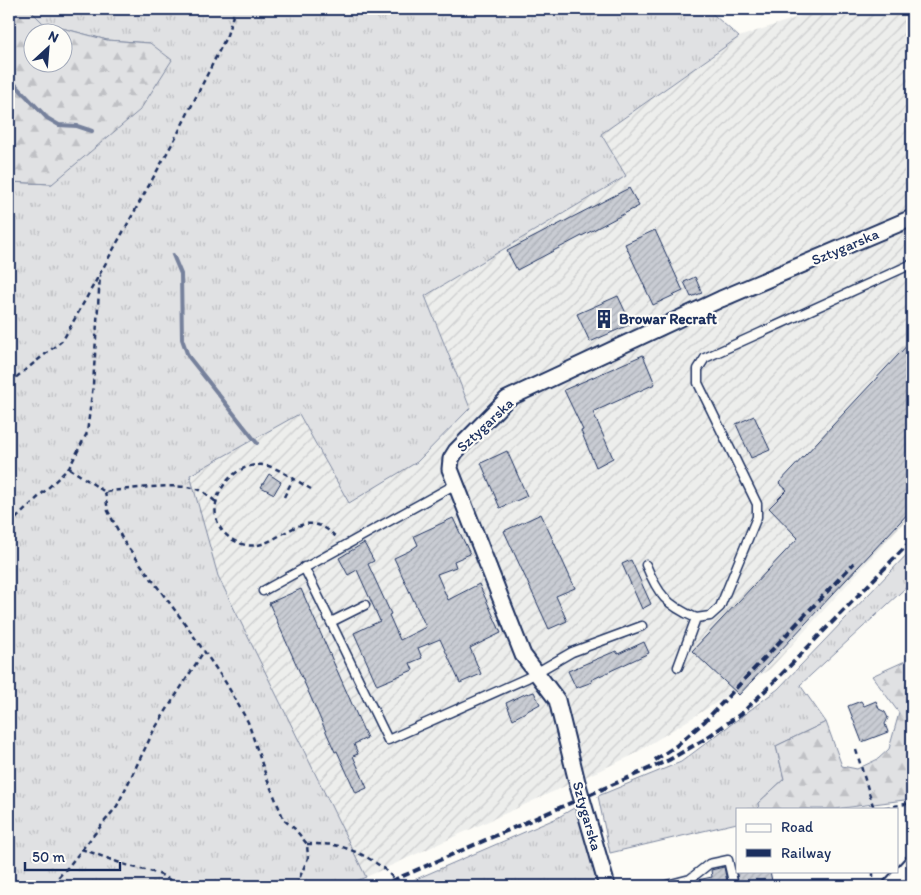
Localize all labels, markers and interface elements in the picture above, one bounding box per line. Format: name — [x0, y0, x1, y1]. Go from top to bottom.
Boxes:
north arrow — [22, 22, 72, 72]
text: N — [46, 27, 61, 46]
street label: Sztygarska — [809, 225, 882, 269]
building icon: Browar Recraft — [593, 308, 615, 330]
place label: Browar Recraft — [619, 310, 717, 328]
street label: Sztygarska — [453, 394, 518, 456]
street label: Sztygarska — [569, 779, 606, 853]
legend — [736, 808, 898, 872]
text: Road — [781, 818, 814, 836]
scale bar — [25, 840, 120, 872]
text: Railway — [781, 844, 831, 862]
text: 50 m — [32, 848, 65, 866]

